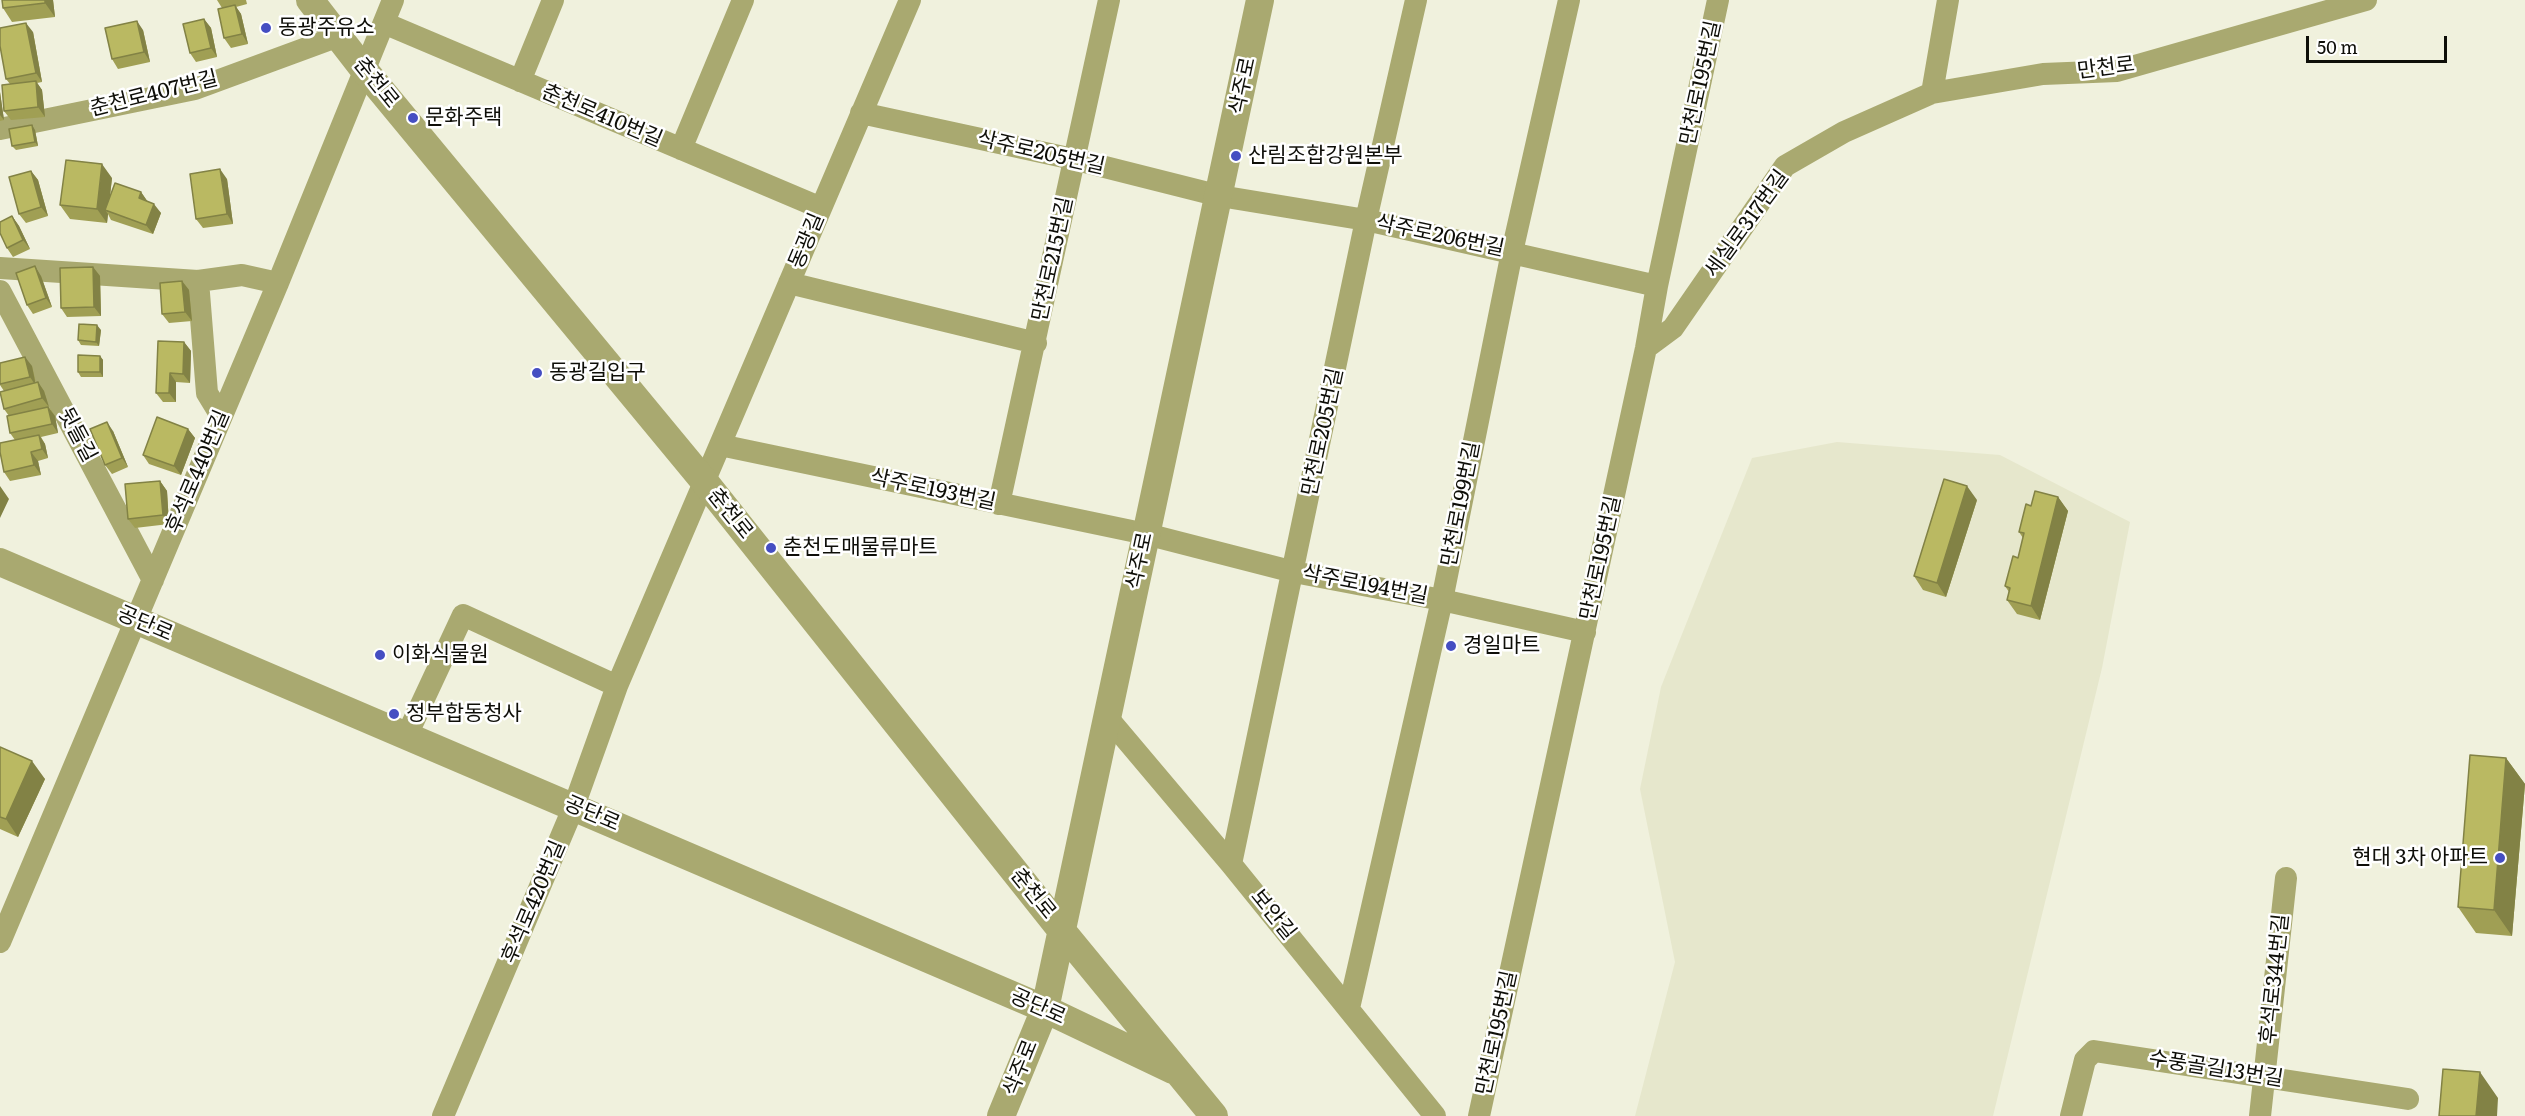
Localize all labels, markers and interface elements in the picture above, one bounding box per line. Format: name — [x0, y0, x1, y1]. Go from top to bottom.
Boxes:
place label: 동광주유소 — [278, 15, 375, 41]
street label: 만천로195번길 — [1675, 18, 1727, 148]
marker: 동광주유소 — [259, 21, 273, 35]
scale bar — [2309, 24, 2450, 62]
text: 50 m — [2317, 33, 2358, 60]
street label: 만천로 — [2076, 52, 2136, 84]
street label: 춘천로 — [348, 53, 404, 113]
street label: 삭주로 — [1225, 55, 1261, 117]
street label: 춘천로407번길 — [87, 66, 221, 122]
street label: 춘천로410번길 — [538, 79, 666, 153]
place label: 문화주택 — [425, 105, 502, 131]
marker: 문화주택 — [406, 111, 420, 125]
street label: 삭주로205번길 — [975, 126, 1107, 180]
place label: 산림조합강원본부 — [1248, 143, 1403, 169]
marker: 산림조합강원본부 — [1229, 149, 1243, 163]
street label: 세실로317번길 — [1700, 165, 1794, 283]
street label: 만천로215번길 — [1028, 195, 1078, 323]
street label: 동광길 — [784, 209, 830, 273]
street label: 삭주로206번길 — [1373, 210, 1507, 262]
place label: 동광길입구 — [549, 360, 646, 386]
marker: 동광길입구 — [530, 366, 544, 380]
street label: 만천로205번길 — [1297, 366, 1349, 498]
street label: 뒷들길 — [52, 403, 102, 467]
street label: 후석로440번길 — [161, 406, 235, 538]
street label: 만천로199번길 — [1437, 439, 1485, 569]
street label: 삭주로193번길 — [868, 464, 998, 516]
street label: 춘천로 — [702, 484, 758, 544]
street label: 만천로195번길 — [1575, 493, 1627, 623]
street label: 삭주로 — [1122, 530, 1158, 592]
place label: 춘천도매물류마트 — [783, 535, 938, 561]
marker: 춘천도매물류마트 — [764, 541, 778, 555]
street label: 삭주로194번길 — [1300, 560, 1430, 610]
street label: 공단로 — [113, 601, 177, 647]
place label: 경일마트 — [1463, 633, 1540, 659]
marker: 경일마트 — [1444, 639, 1458, 653]
place label: 이화식물원 — [392, 642, 489, 668]
marker: 이화식물원 — [373, 648, 387, 662]
place label: 정부합동청사 — [406, 701, 522, 727]
marker: 정부합동청사 — [387, 707, 401, 721]
street label: 공단로 — [560, 791, 624, 837]
street label: 후석로420번길 — [497, 837, 571, 967]
place label: 현대 3차 아파트 — [2352, 845, 2488, 871]
marker: 현대 3차 아파트 — [2493, 851, 2507, 865]
street label: 춘천로 — [1005, 864, 1061, 924]
street label: 보안길 — [1245, 885, 1301, 945]
street label: 후석로344번길 — [2256, 913, 2294, 1045]
street label: 만천로195번길 — [1471, 968, 1523, 1098]
street label: 공단로 — [1006, 984, 1070, 1030]
street label: 삭주로 — [998, 1036, 1044, 1100]
street label: 수풍골길13번길 — [2147, 1046, 2285, 1092]

